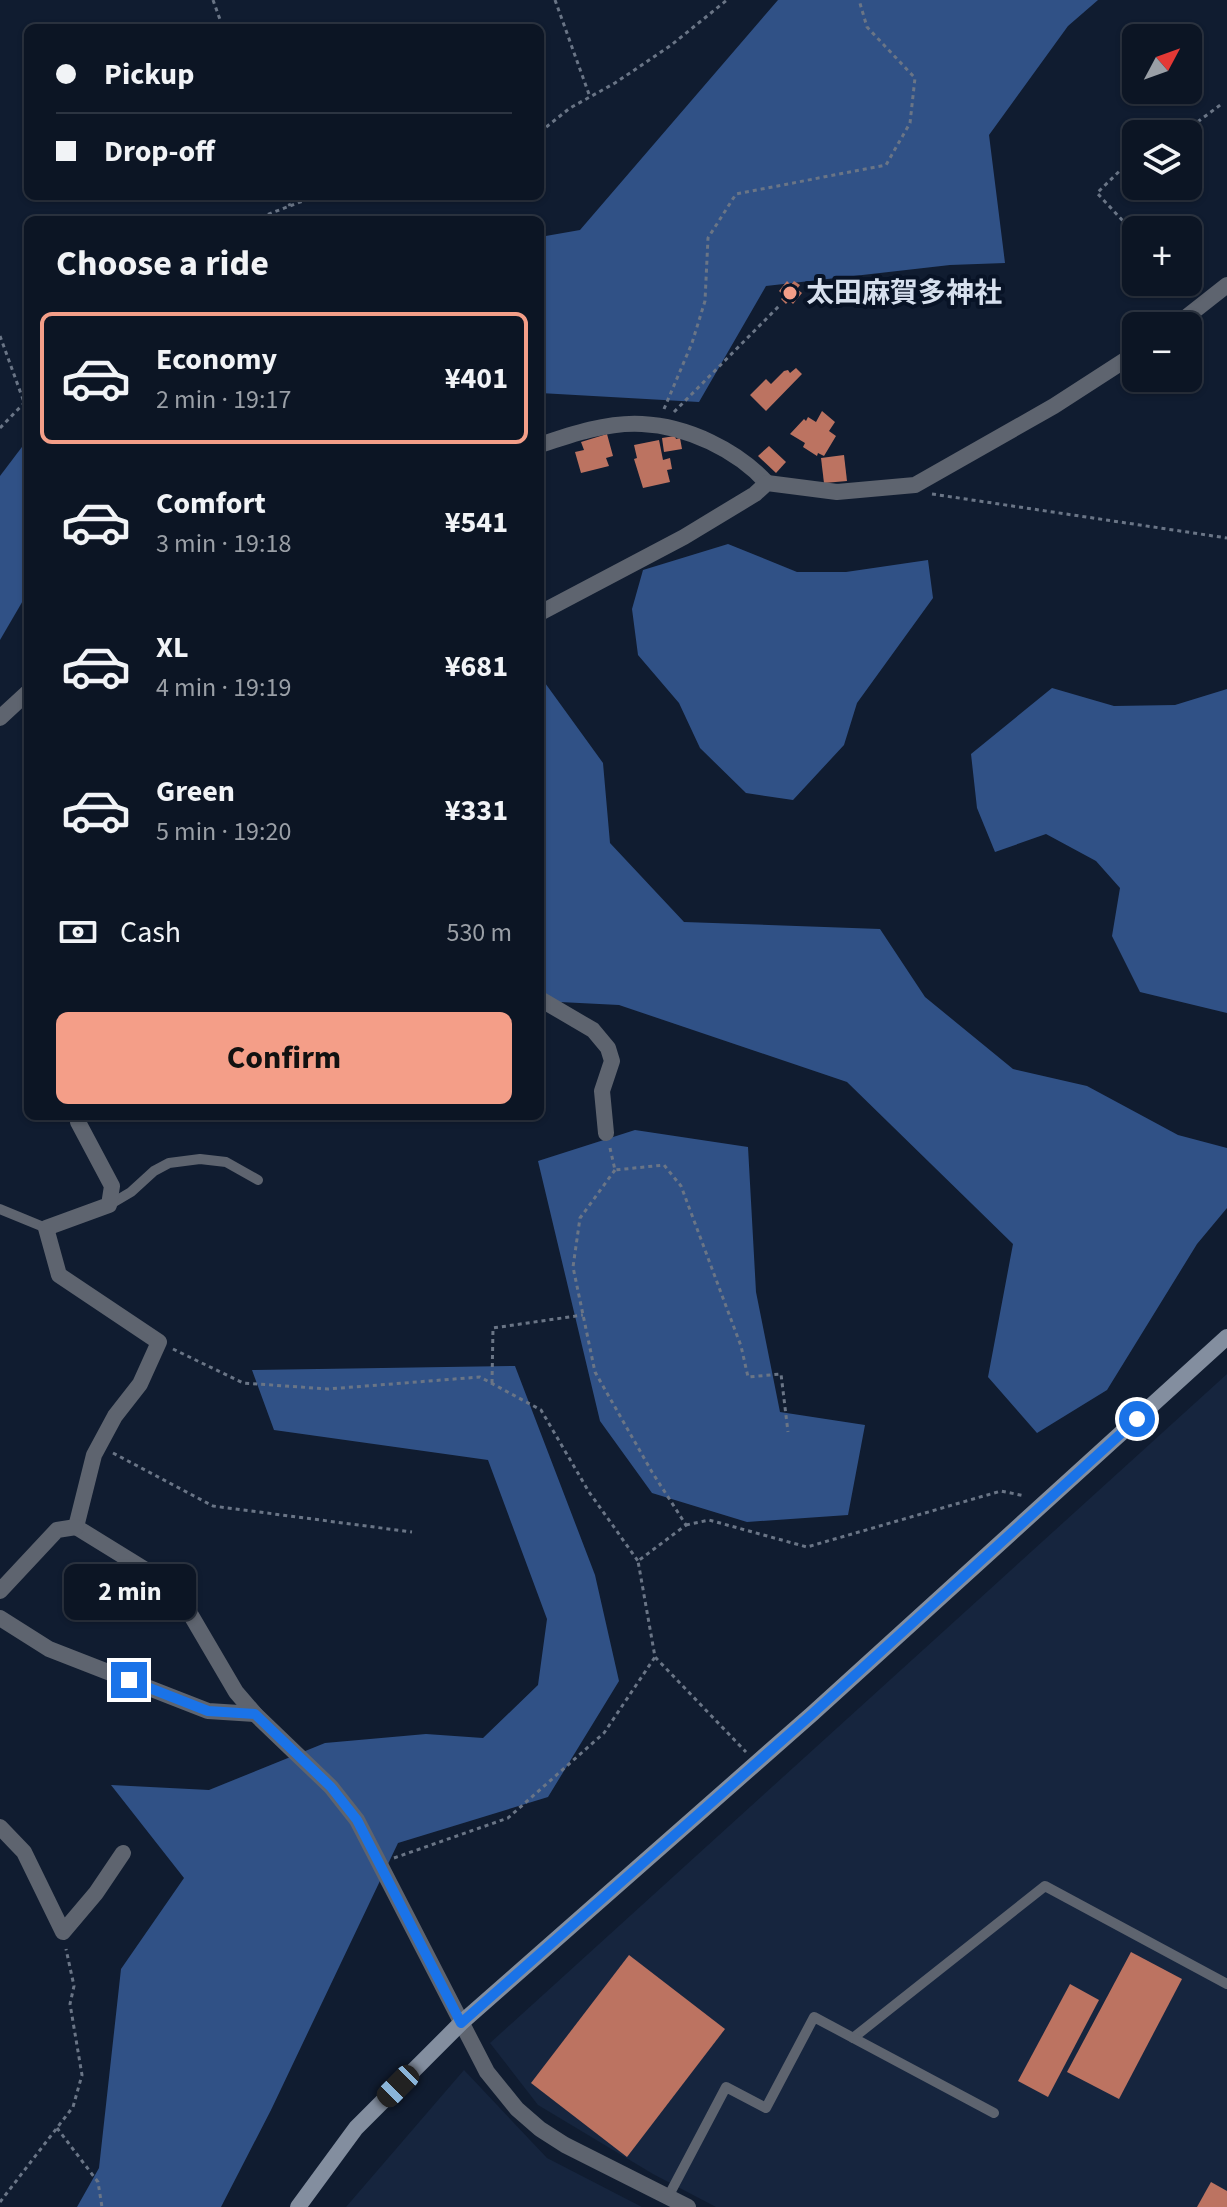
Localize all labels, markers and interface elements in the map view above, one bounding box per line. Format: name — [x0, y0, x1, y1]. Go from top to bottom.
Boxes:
north arrow — [1122, 24, 1202, 104]
map controls — [1122, 24, 1202, 392]
text: Pickup — [104, 53, 194, 96]
button: layers — [1122, 120, 1202, 200]
text: Drop-off — [104, 130, 215, 173]
button: + — [1122, 216, 1202, 296]
text: Choose a ride — [56, 238, 269, 289]
place label: 太田麻賀多神社 — [806, 273, 1002, 313]
marker: 太田麻賀多神社 — [781, 284, 799, 302]
button: − — [1122, 312, 1202, 392]
text: Economy — [156, 338, 277, 381]
icon: car — [60, 342, 132, 414]
text: ¥401 — [445, 357, 508, 400]
text: 2 min · 19:17 — [156, 381, 291, 418]
text: Comfort — [156, 482, 266, 525]
icon: car — [60, 486, 132, 558]
text: ¥541 — [445, 501, 508, 544]
text: 3 min · 19:18 — [156, 525, 291, 562]
text: XL — [156, 626, 189, 669]
icon: car — [60, 630, 132, 702]
text: ¥681 — [445, 645, 508, 688]
text: 4 min · 19:19 — [156, 669, 291, 706]
text: Green — [156, 770, 235, 813]
icon: car — [60, 774, 132, 846]
text: ¥331 — [445, 789, 508, 832]
text: 5 min · 19:20 — [156, 813, 291, 850]
icon: cash — [56, 910, 100, 954]
text: Cash — [120, 911, 181, 954]
text: 530 m — [446, 914, 512, 951]
button: Confirm — [56, 1012, 512, 1104]
route start — [1119, 1401, 1155, 1437]
callout: 2 min — [63, 1564, 195, 1620]
text: 2 min — [98, 1573, 162, 1610]
route end — [111, 1662, 147, 1698]
car — [373, 2061, 423, 2111]

